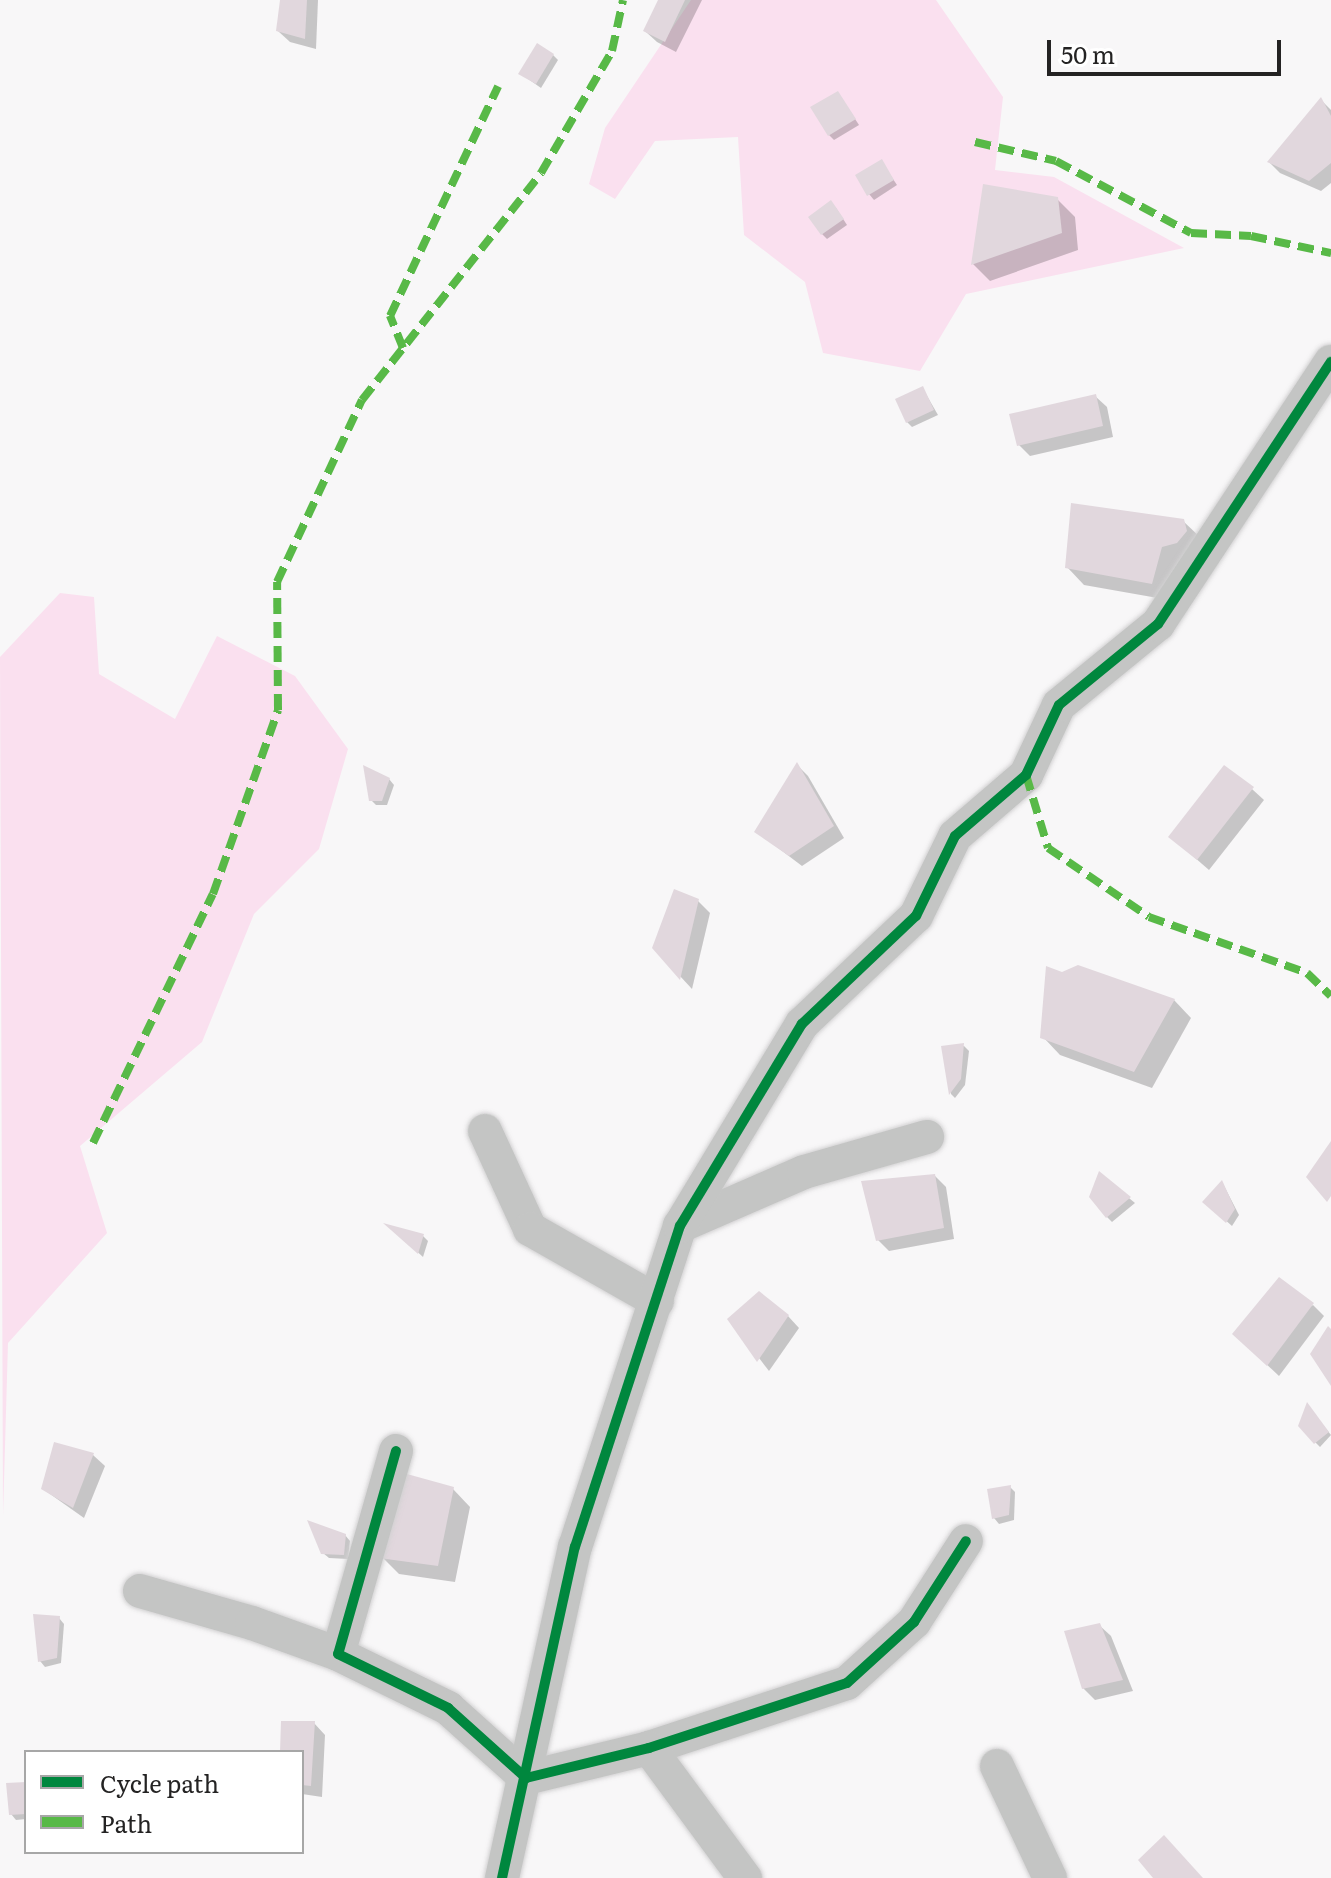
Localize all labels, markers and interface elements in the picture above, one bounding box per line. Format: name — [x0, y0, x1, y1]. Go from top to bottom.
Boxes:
scale bar — [1051, 24, 1285, 74]
text: 50 m — [1061, 36, 1115, 71]
legend — [24, 1750, 304, 1854]
text: Cycle path — [100, 1765, 219, 1800]
text: Path — [100, 1805, 152, 1840]

